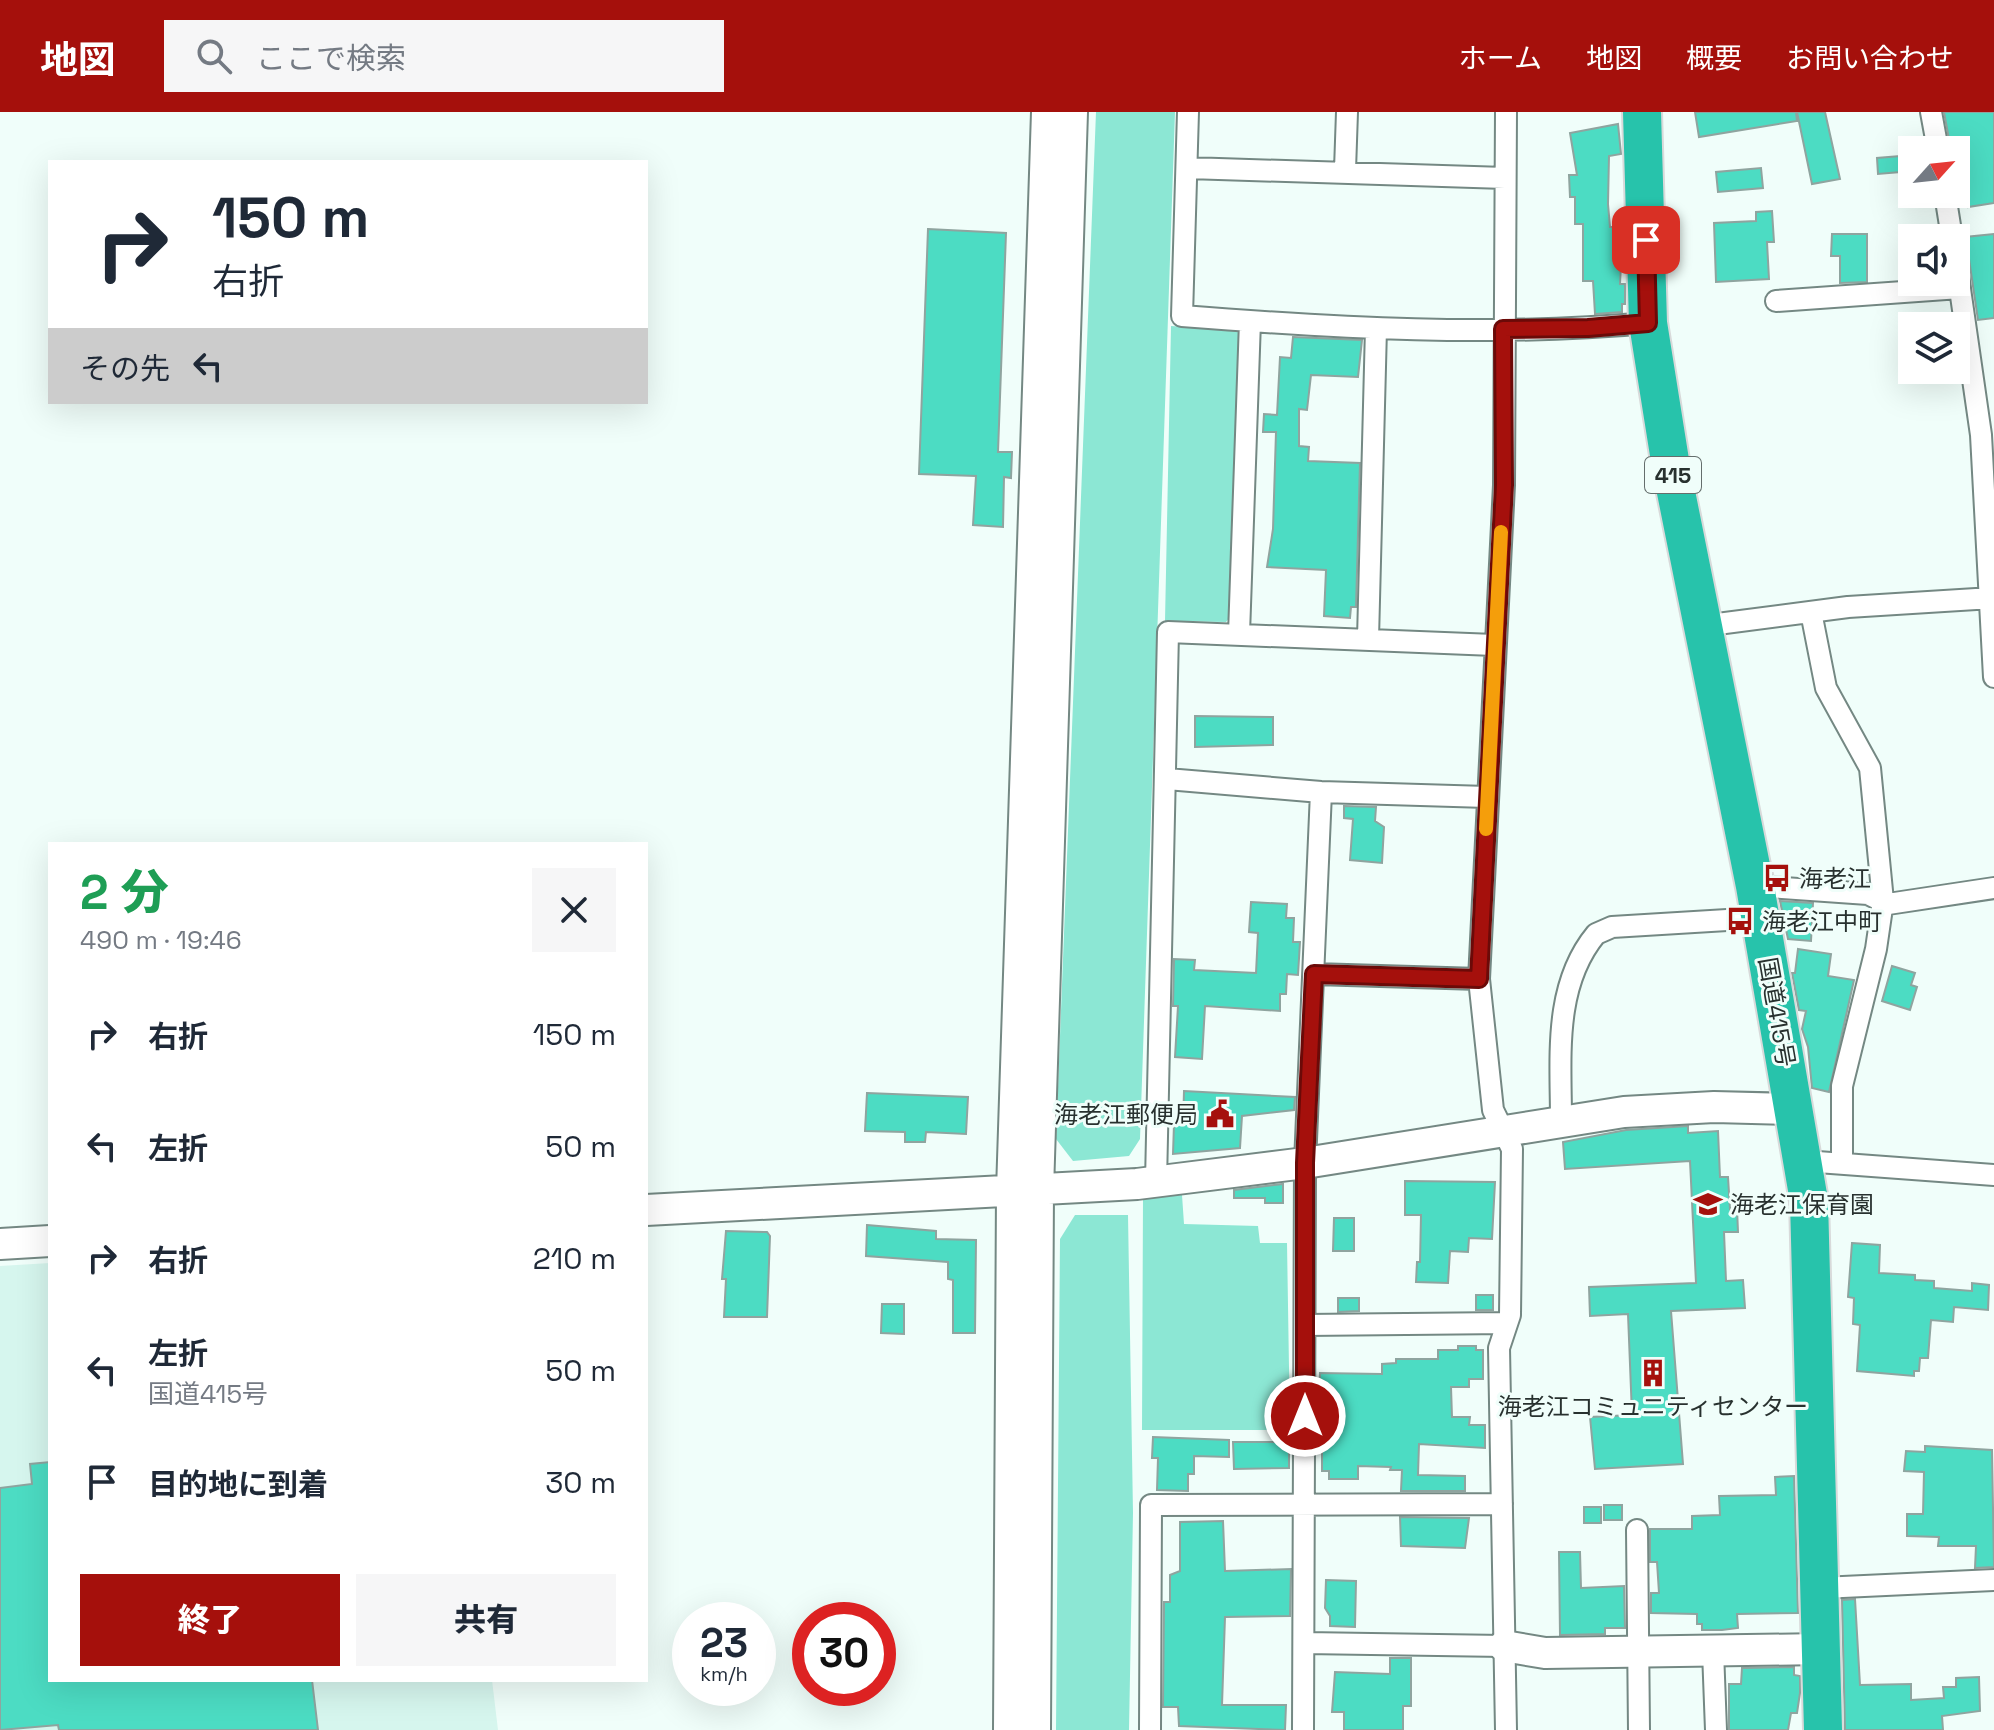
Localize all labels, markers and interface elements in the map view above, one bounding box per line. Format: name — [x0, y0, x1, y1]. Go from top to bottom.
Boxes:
search box — [164, 20, 724, 92]
icon: search — [192, 34, 236, 78]
text: 地図 — [40, 36, 116, 84]
text: ここで検索 — [256, 39, 406, 78]
text: ホーム — [1459, 40, 1542, 76]
text: 地図 — [1586, 40, 1642, 76]
text: 概要 — [1686, 40, 1742, 76]
text: お問い合わせ — [1786, 40, 1954, 76]
north arrow — [1898, 136, 1970, 208]
map controls — [1898, 136, 1970, 384]
text: 150 m — [212, 182, 369, 253]
icon: right — [80, 192, 184, 296]
pin — [1612, 206, 1680, 274]
icon: arrive — [1624, 218, 1668, 262]
button: sound — [1898, 224, 1970, 296]
text: 右折 — [212, 259, 284, 305]
button: layers — [1898, 312, 1970, 384]
icon: left — [186, 344, 230, 388]
text: その先 — [80, 349, 170, 388]
road number: 415 — [1645, 457, 1701, 493]
text: 2 分 — [80, 862, 169, 923]
bus stop icon: 海老江 — [1762, 863, 1792, 893]
place label: 海老江 — [1799, 863, 1871, 894]
button: close — [532, 868, 616, 952]
bus stop icon: 海老江中町 — [1725, 906, 1755, 936]
place label: 海老江中町 — [1762, 906, 1882, 937]
text: 490 m · 19:46 — [80, 923, 242, 957]
street label: 国道415号 — [1752, 955, 1802, 1069]
icon: right — [80, 1012, 124, 1056]
text: 150 m — [533, 1015, 616, 1054]
text: 右折 — [148, 1017, 208, 1056]
place label: 海老江郵便局 — [1054, 1099, 1198, 1130]
public building icon: 海老江郵便局 — [1205, 1099, 1235, 1129]
icon: left — [80, 1124, 124, 1168]
text: 50 m — [545, 1127, 616, 1166]
text: 左折 — [148, 1129, 208, 1168]
school or university icon: 海老江保育園 — [1693, 1189, 1723, 1219]
place label: 海老江保育園 — [1730, 1189, 1874, 1220]
icon: right — [80, 1236, 124, 1280]
text: 210 m — [533, 1239, 616, 1278]
text: 右折 — [148, 1241, 208, 1280]
text: 左折 — [148, 1334, 208, 1373]
icon: left — [80, 1348, 124, 1392]
text: 50 m — [545, 1351, 616, 1390]
building icon: 海老江コミュニティセンター — [1638, 1358, 1668, 1388]
position arrow — [1263, 1374, 1347, 1458]
text: 国道415号 — [148, 1377, 268, 1411]
place label: 海老江コミュニティセンター — [1498, 1391, 1808, 1422]
icon: arrive — [80, 1460, 124, 1504]
text: 30 m — [545, 1463, 616, 1502]
text: 目的地に到着 — [148, 1465, 328, 1504]
button: 終了 — [80, 1574, 340, 1666]
button: 共有 — [356, 1574, 616, 1666]
speed limit sign: 30 — [792, 1602, 896, 1706]
text: 23 — [700, 1618, 748, 1669]
text: km/h — [700, 1661, 748, 1687]

